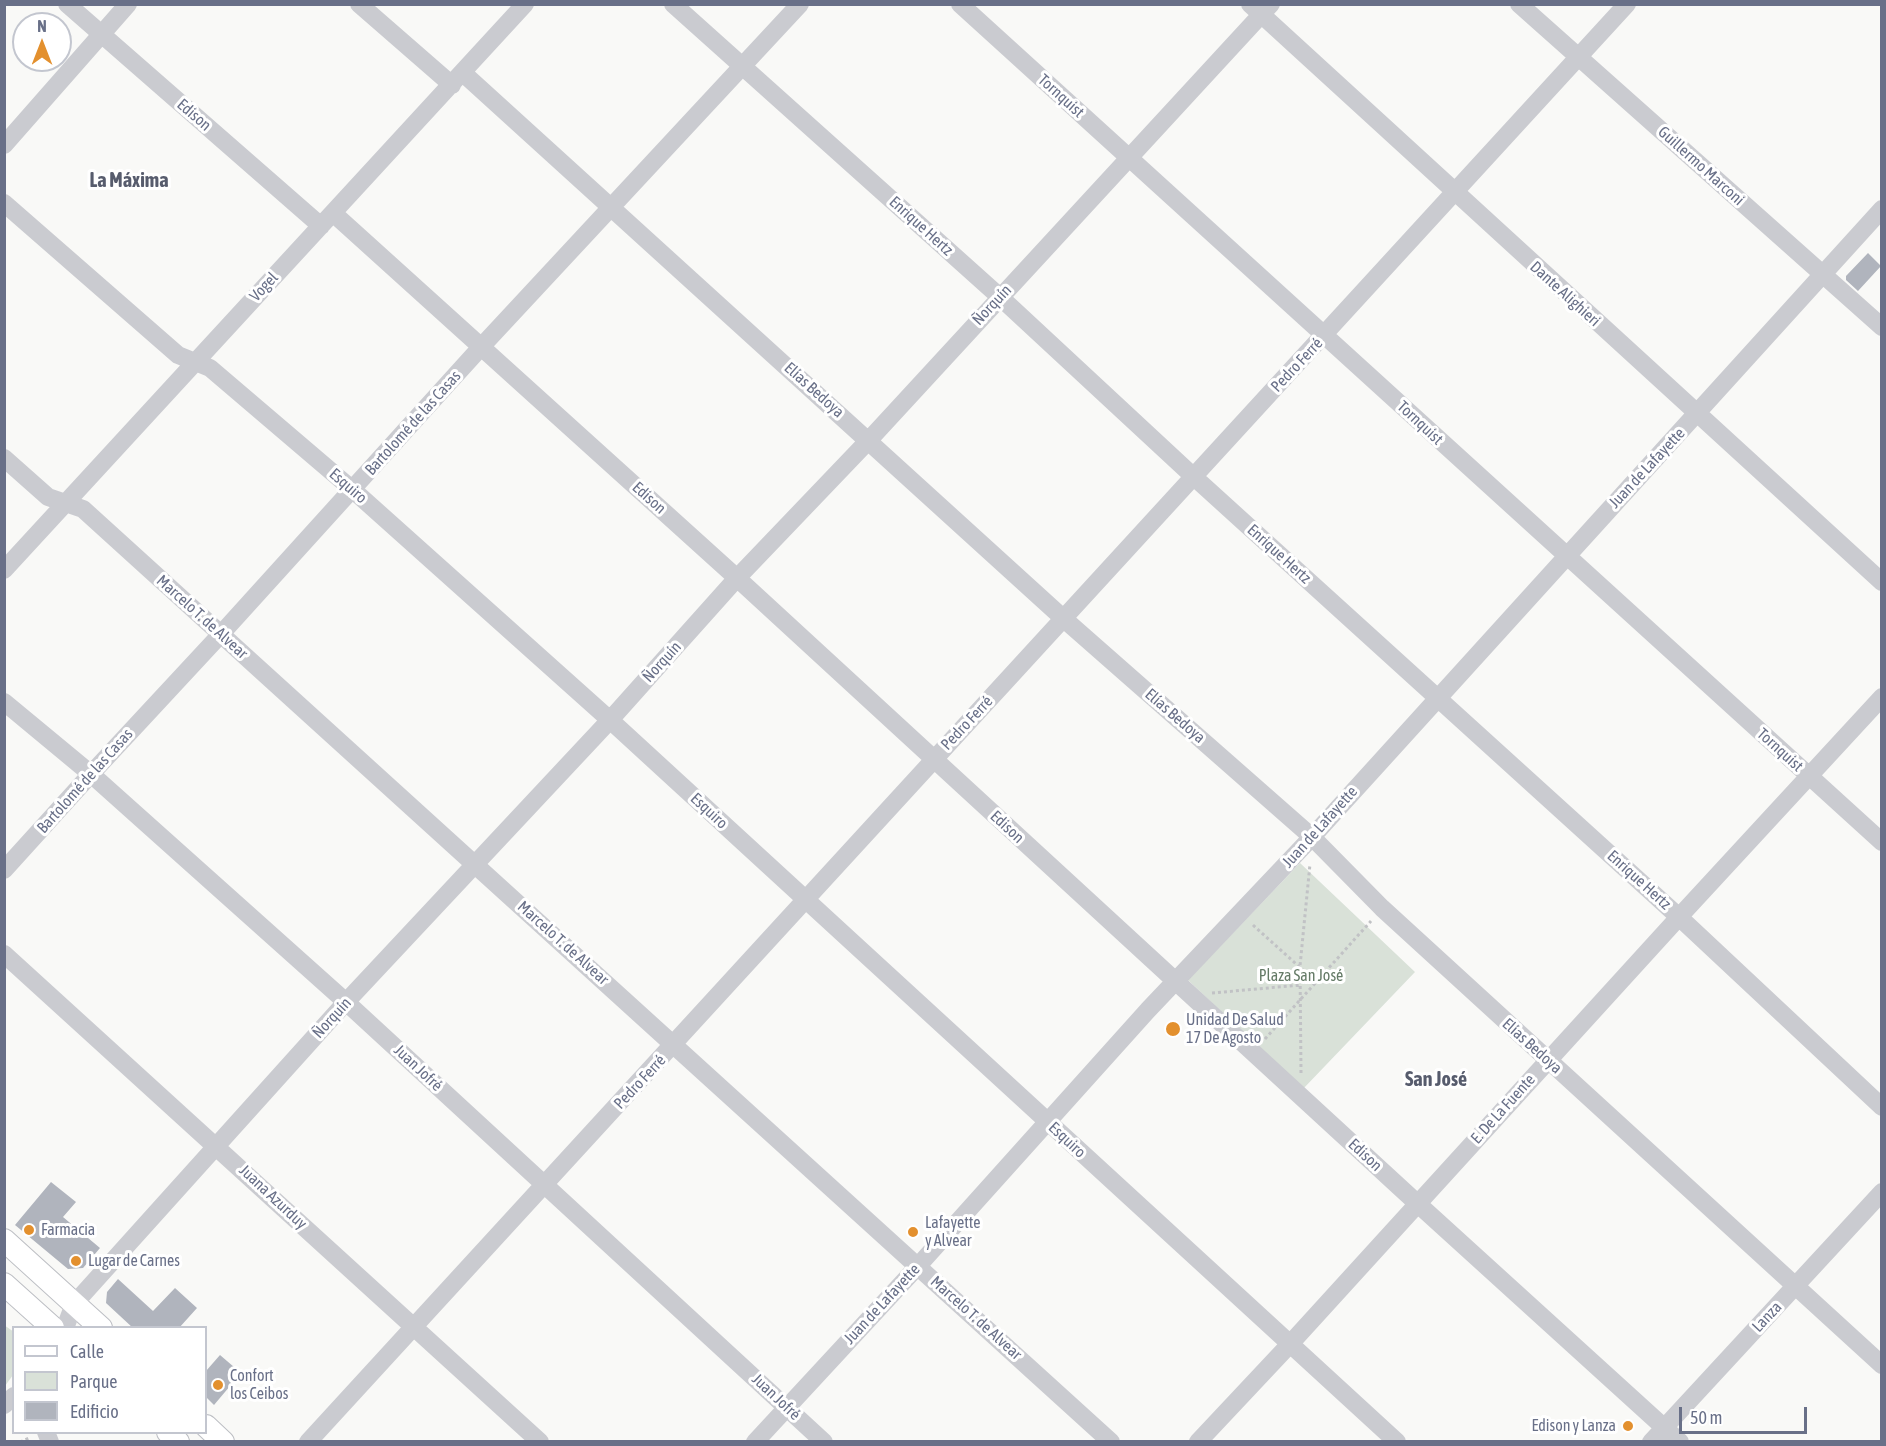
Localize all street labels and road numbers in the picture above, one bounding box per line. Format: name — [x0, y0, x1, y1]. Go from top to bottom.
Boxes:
street label: Tornquist — [1034, 70, 1088, 122]
street label: Edison — [173, 95, 215, 135]
street label: Guillermo Marconi — [1654, 122, 1748, 210]
street label: Enrique Hertz — [885, 192, 957, 260]
street label: Dante Alighieri — [1526, 257, 1604, 331]
street label: Vogel — [246, 268, 282, 306]
street label: Ñorquín — [968, 281, 1016, 329]
street label: Pedro Ferré — [1267, 334, 1327, 396]
street label: Elías Bedoya — [780, 358, 848, 422]
street label: Bartolomé de las Casas — [361, 367, 465, 479]
street label: Tornquist — [1393, 397, 1447, 449]
street label: Juan de Lafayette — [1605, 424, 1689, 512]
street label: Esquiro — [325, 464, 371, 508]
street label: Edison — [628, 478, 670, 518]
street label: Enrique Hertz — [1243, 520, 1315, 588]
street label: Marcelo T. de Alvear — [152, 571, 252, 663]
street label: Ñorquín — [639, 638, 685, 686]
street label: Elías Bedoya — [1141, 685, 1209, 747]
street label: Pedro Ferré — [937, 692, 997, 754]
street label: Tornquist — [1753, 724, 1807, 776]
street label: Bartolomé de las Casas — [33, 725, 137, 837]
street label: Juan de Lafayette — [1278, 782, 1362, 872]
street label: Esquiro — [686, 789, 732, 833]
street label: Edison — [986, 807, 1028, 847]
street label: Enrique Hertz — [1603, 846, 1675, 914]
street label: Marcelo T. de Alvear — [513, 897, 613, 989]
street label: Ñorquín — [309, 994, 355, 1042]
street label: Elías Bedoya — [1498, 1014, 1566, 1078]
street label: Juan Jofré — [390, 1041, 446, 1095]
street label: Pedro Ferré — [610, 1051, 670, 1113]
street label: E. De La Fuente — [1467, 1070, 1539, 1148]
street label: Esquiro — [1044, 1118, 1090, 1162]
street label: Edison — [1344, 1135, 1386, 1175]
street label: Juana Azurduy — [235, 1161, 311, 1233]
street label: Juan de Lafayette — [840, 1260, 924, 1348]
street label: Marcelo T. de Alvear — [926, 1272, 1026, 1364]
street label: Lanza — [1748, 1298, 1786, 1336]
street label: Juan Jofré — [748, 1370, 804, 1424]

